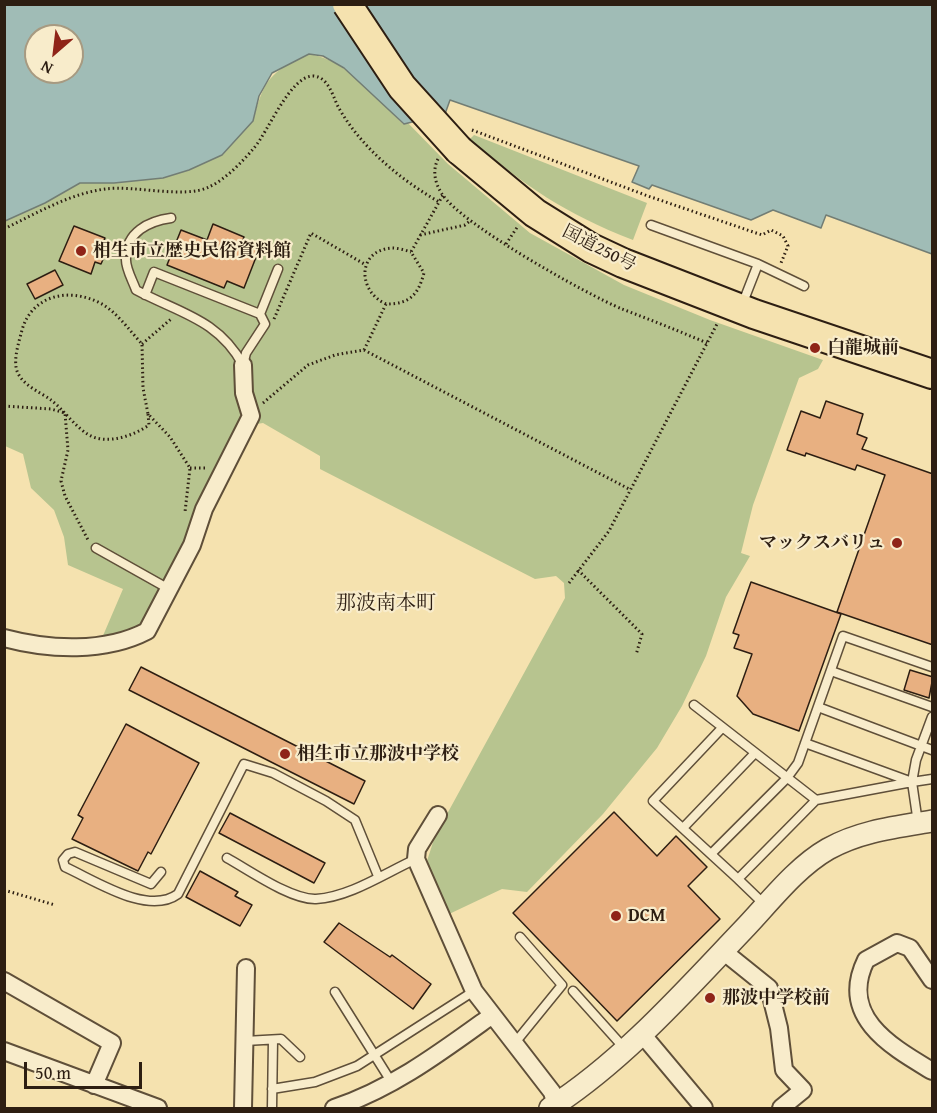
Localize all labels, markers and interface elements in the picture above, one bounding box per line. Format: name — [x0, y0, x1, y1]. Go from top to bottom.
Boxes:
north arrow — [24, 24, 84, 84]
text: N — [36, 55, 57, 81]
street label: 国道250号 — [558, 221, 640, 277]
place label: 相生市立歴史民俗資料館 — [93, 240, 291, 262]
marker: 相生市立歴史民俗資料館 — [74, 244, 88, 258]
place label: 白龍城前 — [827, 337, 899, 359]
marker: 白龍城前 — [808, 341, 822, 355]
place label: マックスバリュ — [759, 532, 885, 554]
marker: マックスバリュ — [890, 536, 904, 550]
district label: 那波南本町 — [336, 592, 436, 616]
place label: 相生市立那波中学校 — [297, 743, 459, 765]
marker: 相生市立那波中学校 — [278, 747, 292, 761]
place label: DCM — [628, 905, 665, 927]
marker: DCM — [609, 909, 623, 923]
place label: 那波中学校前 — [722, 987, 830, 1009]
marker: 那波中学校前 — [703, 991, 717, 1005]
scale bar — [27, 1050, 146, 1088]
text: 50 m — [35, 1059, 71, 1086]

